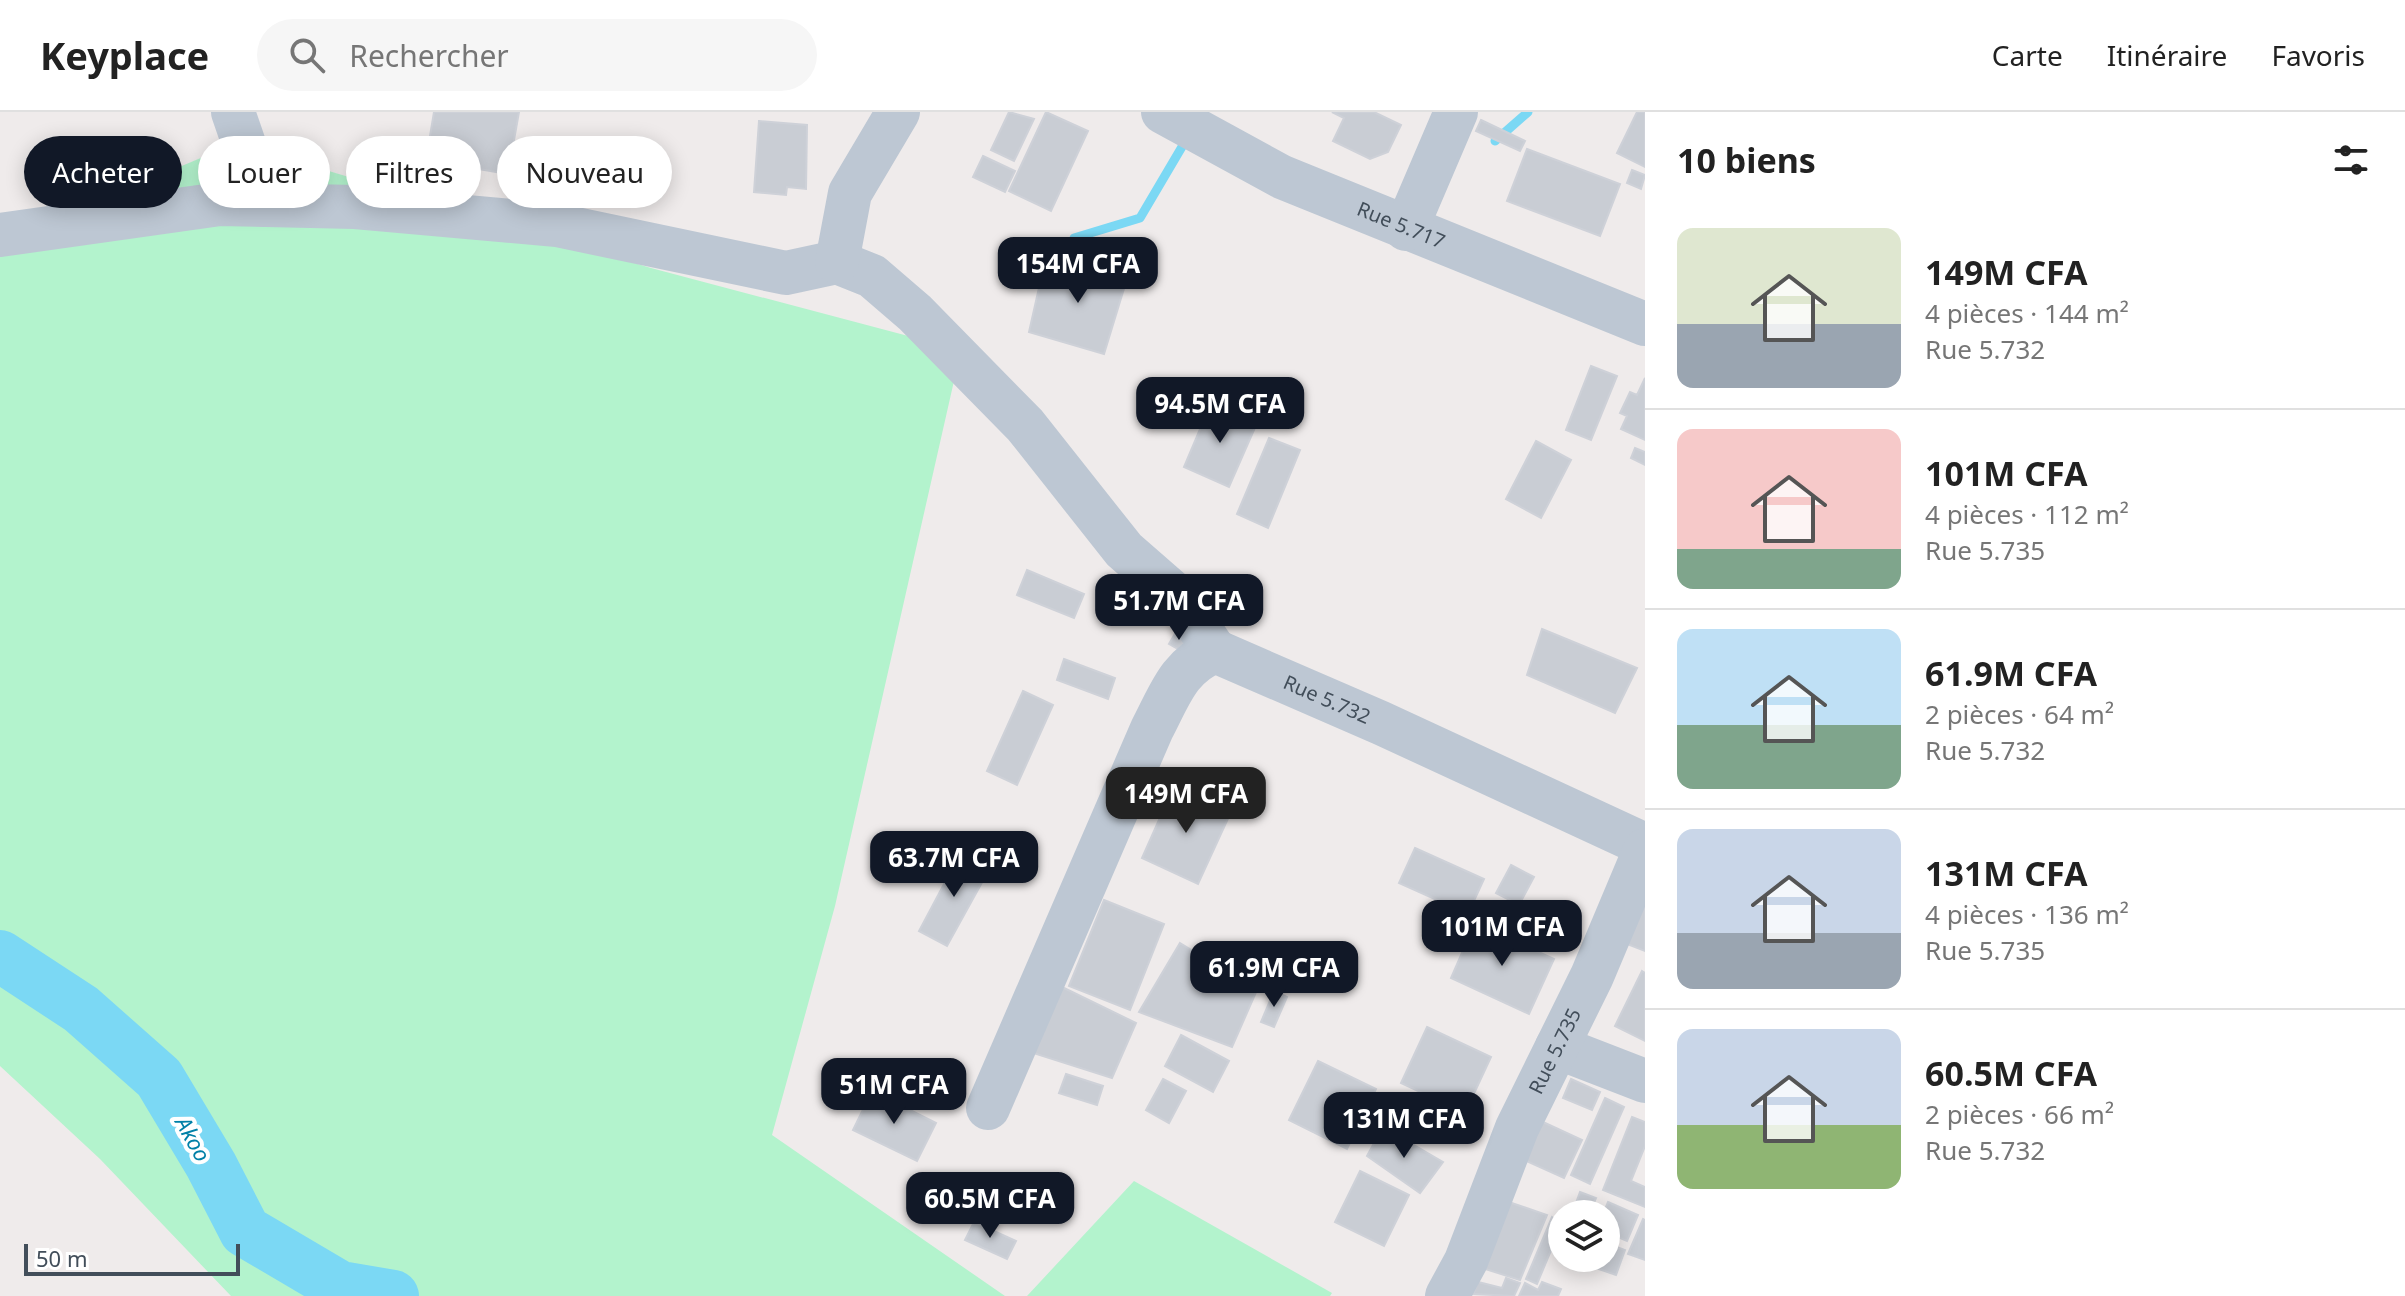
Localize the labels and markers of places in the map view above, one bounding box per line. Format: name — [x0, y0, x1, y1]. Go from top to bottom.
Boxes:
pin: 154M CFA — [995, 237, 1161, 305]
pin: 94.5M CFA — [1128, 377, 1312, 445]
pin: 51.7M CFA — [1087, 574, 1271, 642]
pin: 149M CFA — [1103, 767, 1269, 835]
pin: 63.7M CFA — [862, 831, 1046, 899]
pin: 101M CFA — [1419, 900, 1585, 968]
pin: 61.9M CFA — [1182, 941, 1366, 1009]
pin: 51M CFA — [820, 1058, 968, 1126]
pin: 131M CFA — [1321, 1092, 1487, 1160]
pin: 60.5M CFA — [898, 1172, 1082, 1240]

